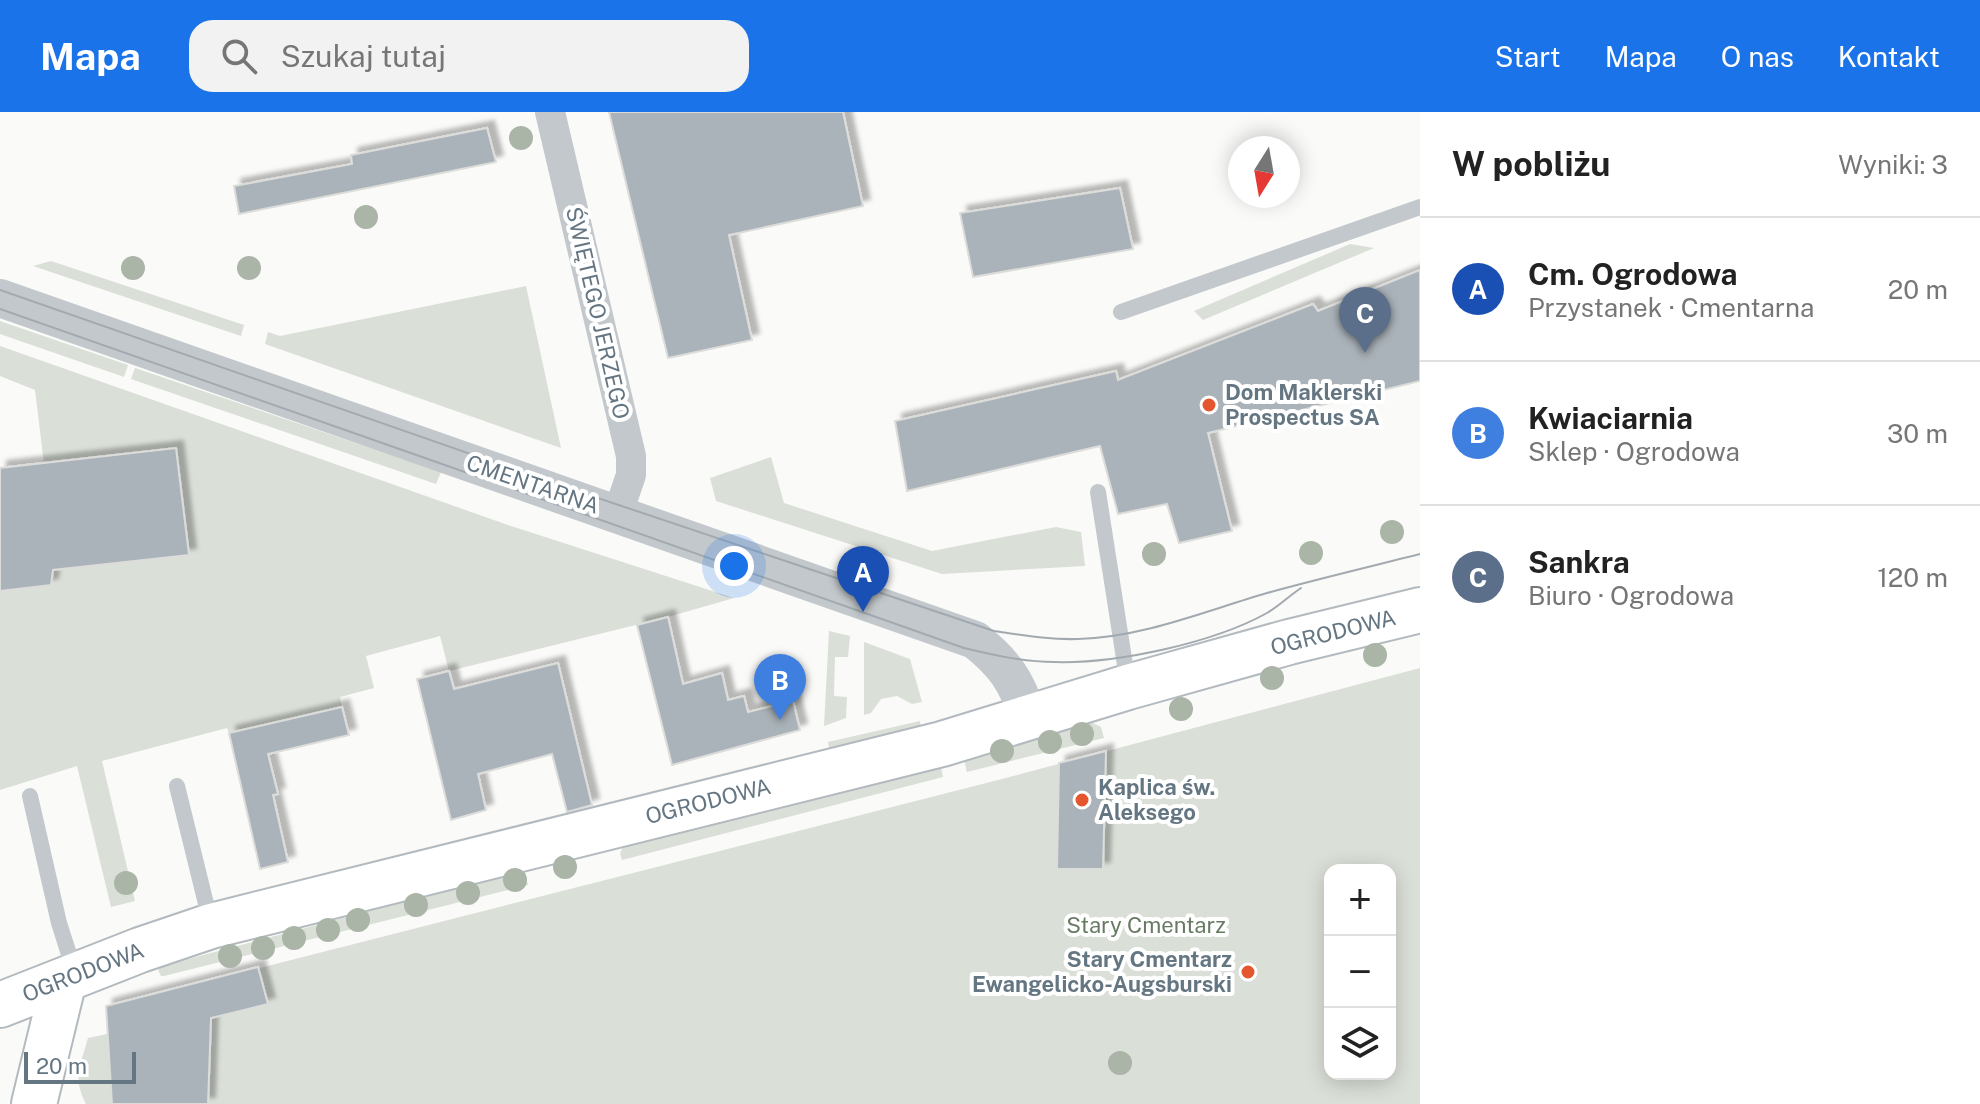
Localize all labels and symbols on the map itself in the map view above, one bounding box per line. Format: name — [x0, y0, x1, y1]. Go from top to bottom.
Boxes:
north arrow — [1228, 136, 1300, 208]
street label: ŚWIĘTEGO JERZEGO — [561, 204, 636, 422]
pin: C — [1339, 287, 1391, 353]
place label: Dom Maklerski Prospectus SA — [1225, 379, 1382, 430]
marker: Dom Maklerski Prospectus SA — [1200, 396, 1218, 414]
street label: CMENTARNA — [463, 449, 603, 519]
your location — [714, 546, 754, 586]
pin: A — [837, 546, 889, 612]
street label: OGRODOWA — [1268, 604, 1398, 660]
pin: B — [754, 654, 806, 720]
street label: OGRODOWA — [643, 773, 773, 829]
place label: Kaplica św. Aleksego — [1098, 774, 1215, 825]
marker: Kaplica św. Aleksego — [1073, 791, 1091, 809]
park label: Stary Cmentarz — [1066, 912, 1226, 938]
street label: OGRODOWA — [19, 937, 147, 1007]
place label: Stary Cmentarz Ewangelicko-Augsburski — [972, 946, 1232, 997]
marker: Stary Cmentarz Ewangelicko-Augsburski — [1239, 963, 1257, 981]
scale bar — [24, 1048, 136, 1084]

